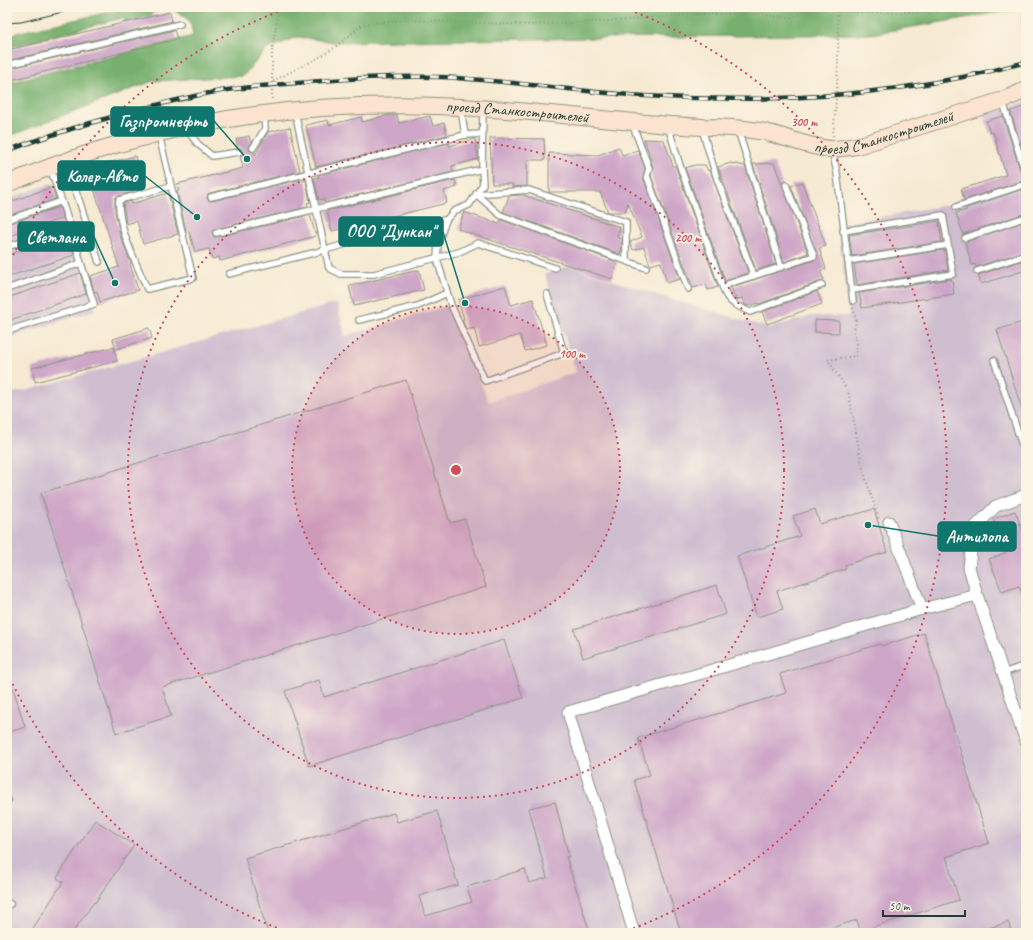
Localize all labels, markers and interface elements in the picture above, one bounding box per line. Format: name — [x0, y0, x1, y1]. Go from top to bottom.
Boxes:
street label: проезд Станкостроителей — [445, 96, 591, 128]
street label: проезд Станкостроителей — [812, 106, 957, 159]
callout: Газпромнефть — [111, 107, 214, 136]
text: Газпромнефть — [119, 111, 208, 133]
text: 300 m — [791, 114, 818, 130]
callout: Колер-Авто — [58, 161, 145, 190]
text: Колер-Авто — [67, 166, 139, 187]
callout: ООО "Дункан" — [339, 217, 443, 246]
text: ООО "Дункан" — [347, 221, 439, 242]
callout: Светлана — [18, 222, 94, 251]
text: Светлана — [26, 227, 87, 248]
text: 200 m — [675, 230, 702, 246]
text: 100 m — [559, 346, 586, 362]
centre of rings — [449, 463, 463, 477]
callout: Aнтилопа — [938, 522, 1016, 551]
text: Aнтилопа — [946, 526, 1009, 547]
scale bar — [883, 892, 965, 918]
text: 50 m — [889, 898, 911, 914]

